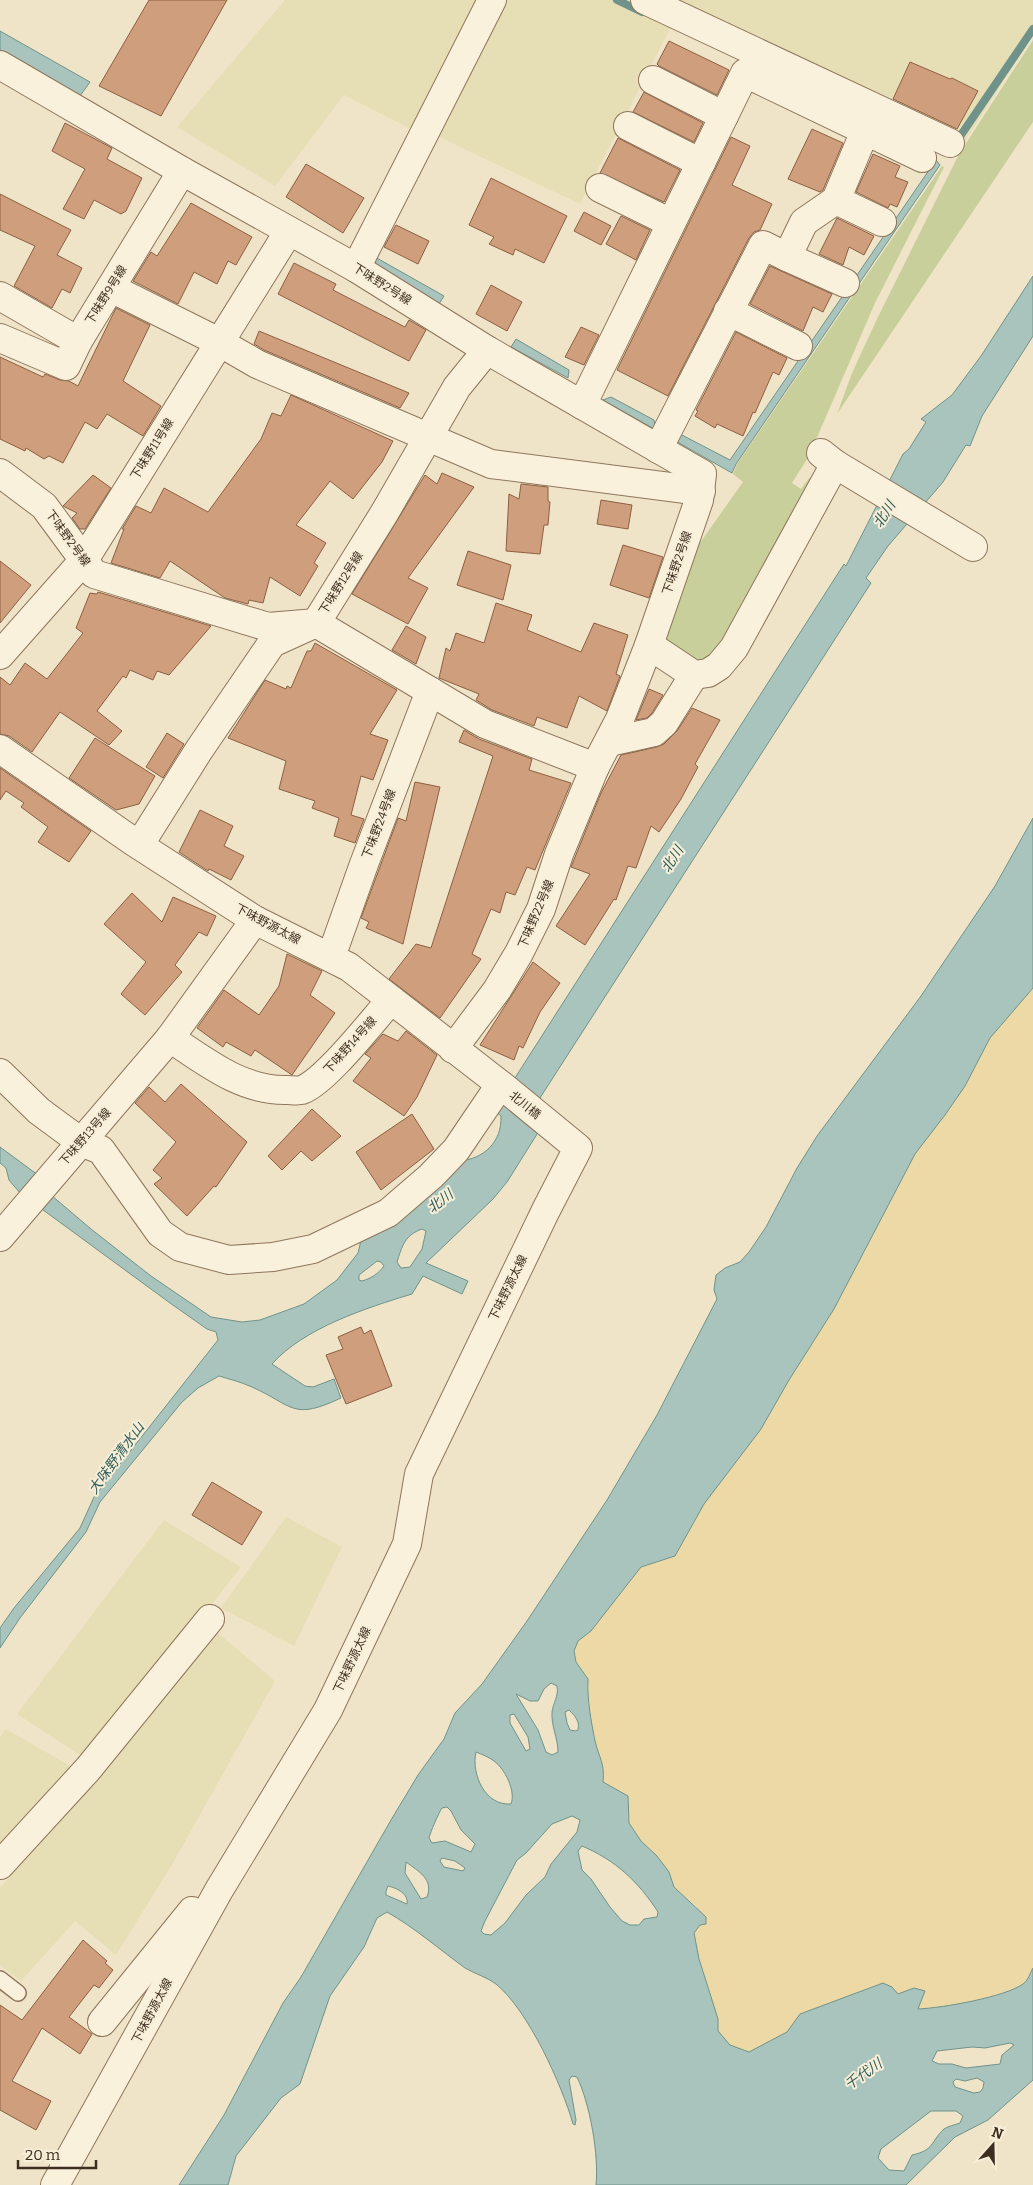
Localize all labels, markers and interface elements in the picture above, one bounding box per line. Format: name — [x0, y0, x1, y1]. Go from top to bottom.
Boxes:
street label: 下味野2号線 — [350, 260, 414, 308]
street label: 下味野9号線 — [82, 263, 130, 327]
street label: 下味野11号線 — [128, 416, 176, 482]
water label: 北川 — [870, 496, 900, 531]
street label: 下味野2号線 — [43, 507, 93, 569]
street label: 下味野2号線 — [660, 529, 694, 597]
street label: 下味野12号線 — [316, 549, 366, 617]
street label: 下味野24号線 — [359, 787, 399, 861]
water label: 北川 — [658, 841, 688, 876]
street label: 下味野22号線 — [515, 878, 557, 950]
street label: 下味野源太線 — [233, 901, 303, 947]
street label: 下味野14号線 — [321, 1014, 379, 1076]
street label: 北川橋 — [507, 1088, 543, 1122]
street label: 下味野13号線 — [56, 1105, 114, 1169]
water label: 北川 — [424, 1185, 458, 1217]
street label: 下味野源太線 — [486, 1253, 530, 1323]
water label: 大味野清水山 — [85, 1419, 149, 1497]
street label: 下味野源太線 — [330, 1624, 374, 1696]
street label: 下味野源太線 — [129, 1976, 175, 2046]
water label: 千代川 — [841, 2054, 887, 2093]
north arrow — [968, 2120, 1018, 2170]
text: N — [989, 2123, 1005, 2143]
scale bar — [18, 2138, 95, 2170]
text: 20 m — [25, 2146, 61, 2164]

